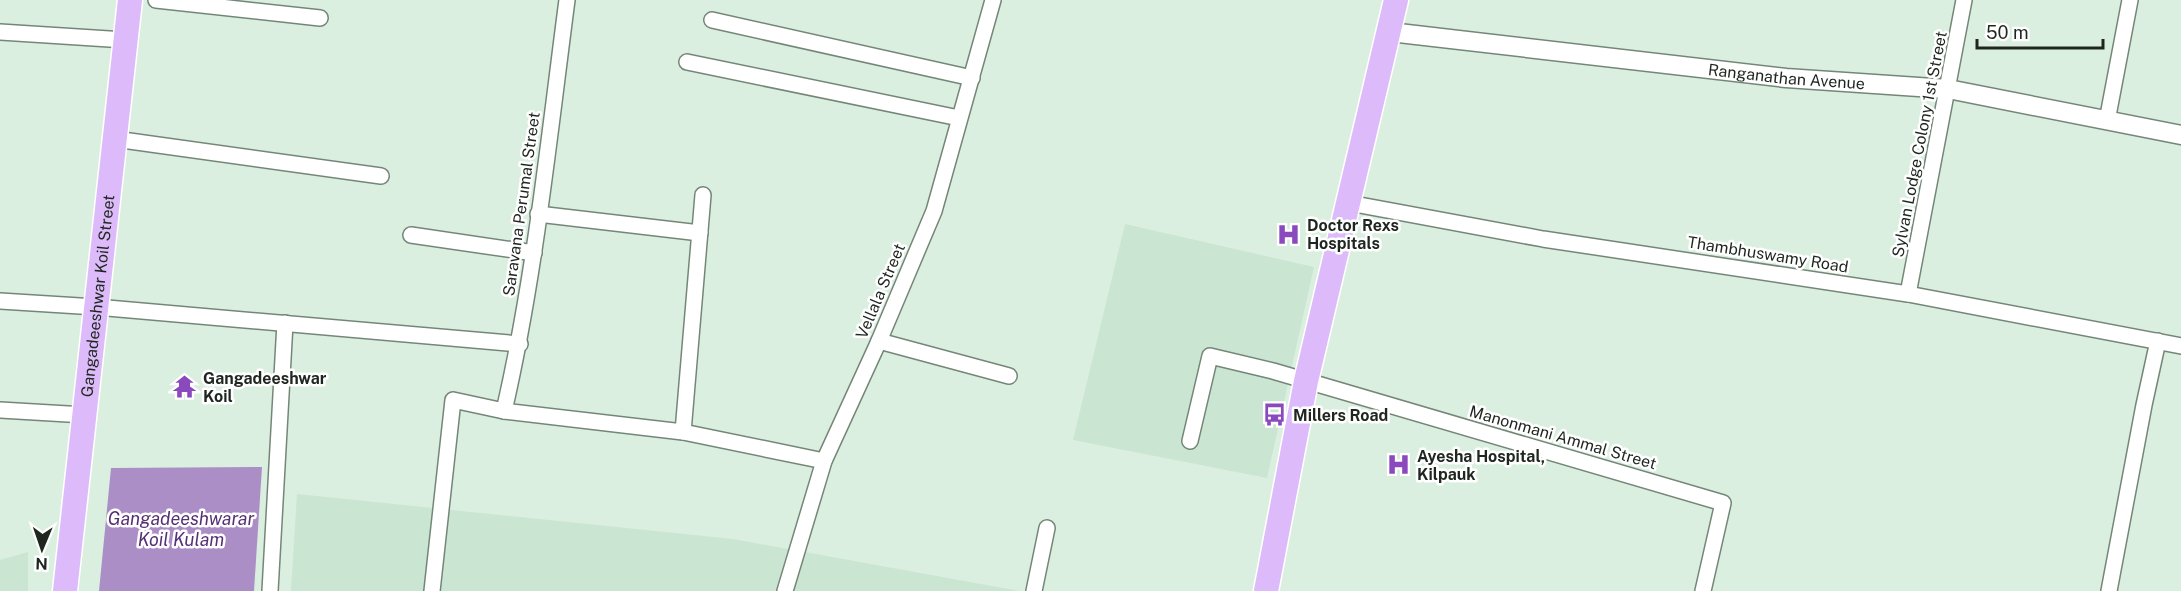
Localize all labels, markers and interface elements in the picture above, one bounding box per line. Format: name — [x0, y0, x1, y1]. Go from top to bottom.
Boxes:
scale bar — [1977, 12, 2103, 50]
text: 50 m — [1986, 22, 2029, 43]
street label: Sylvan Lodge Colony 1st Street — [1888, 29, 1951, 259]
street label: Ranganathan Avenue — [1707, 60, 1866, 93]
street label: Saravana Perumal Street — [499, 111, 544, 297]
street label: Gangadeeshwar Koil Street — [77, 194, 119, 398]
place label: Doctor Rexs Hospitals — [1307, 216, 1399, 253]
hospital icon: Doctor Rexs Hospitals — [1276, 221, 1302, 247]
street label: Thambhuswamy Road — [1686, 232, 1850, 277]
street label: Vellala Street — [852, 241, 909, 342]
place label: Gangadeeshwar Koil — [203, 369, 327, 406]
temple icon: Gangadeeshwar Koil — [172, 374, 198, 400]
bus stop icon: Millers Road — [1262, 402, 1288, 428]
street label: Manonmani Ammal Street — [1467, 402, 1659, 473]
place label: Millers Road — [1293, 406, 1388, 425]
place label: Ayesha Hospital, Kilpauk — [1417, 447, 1545, 484]
hospital icon: Ayesha Hospital, Kilpauk — [1386, 452, 1412, 478]
water label: Gangadeeshwarar Koil Kulam — [108, 508, 254, 550]
north arrow — [12, 519, 72, 579]
text: N — [35, 554, 48, 573]

